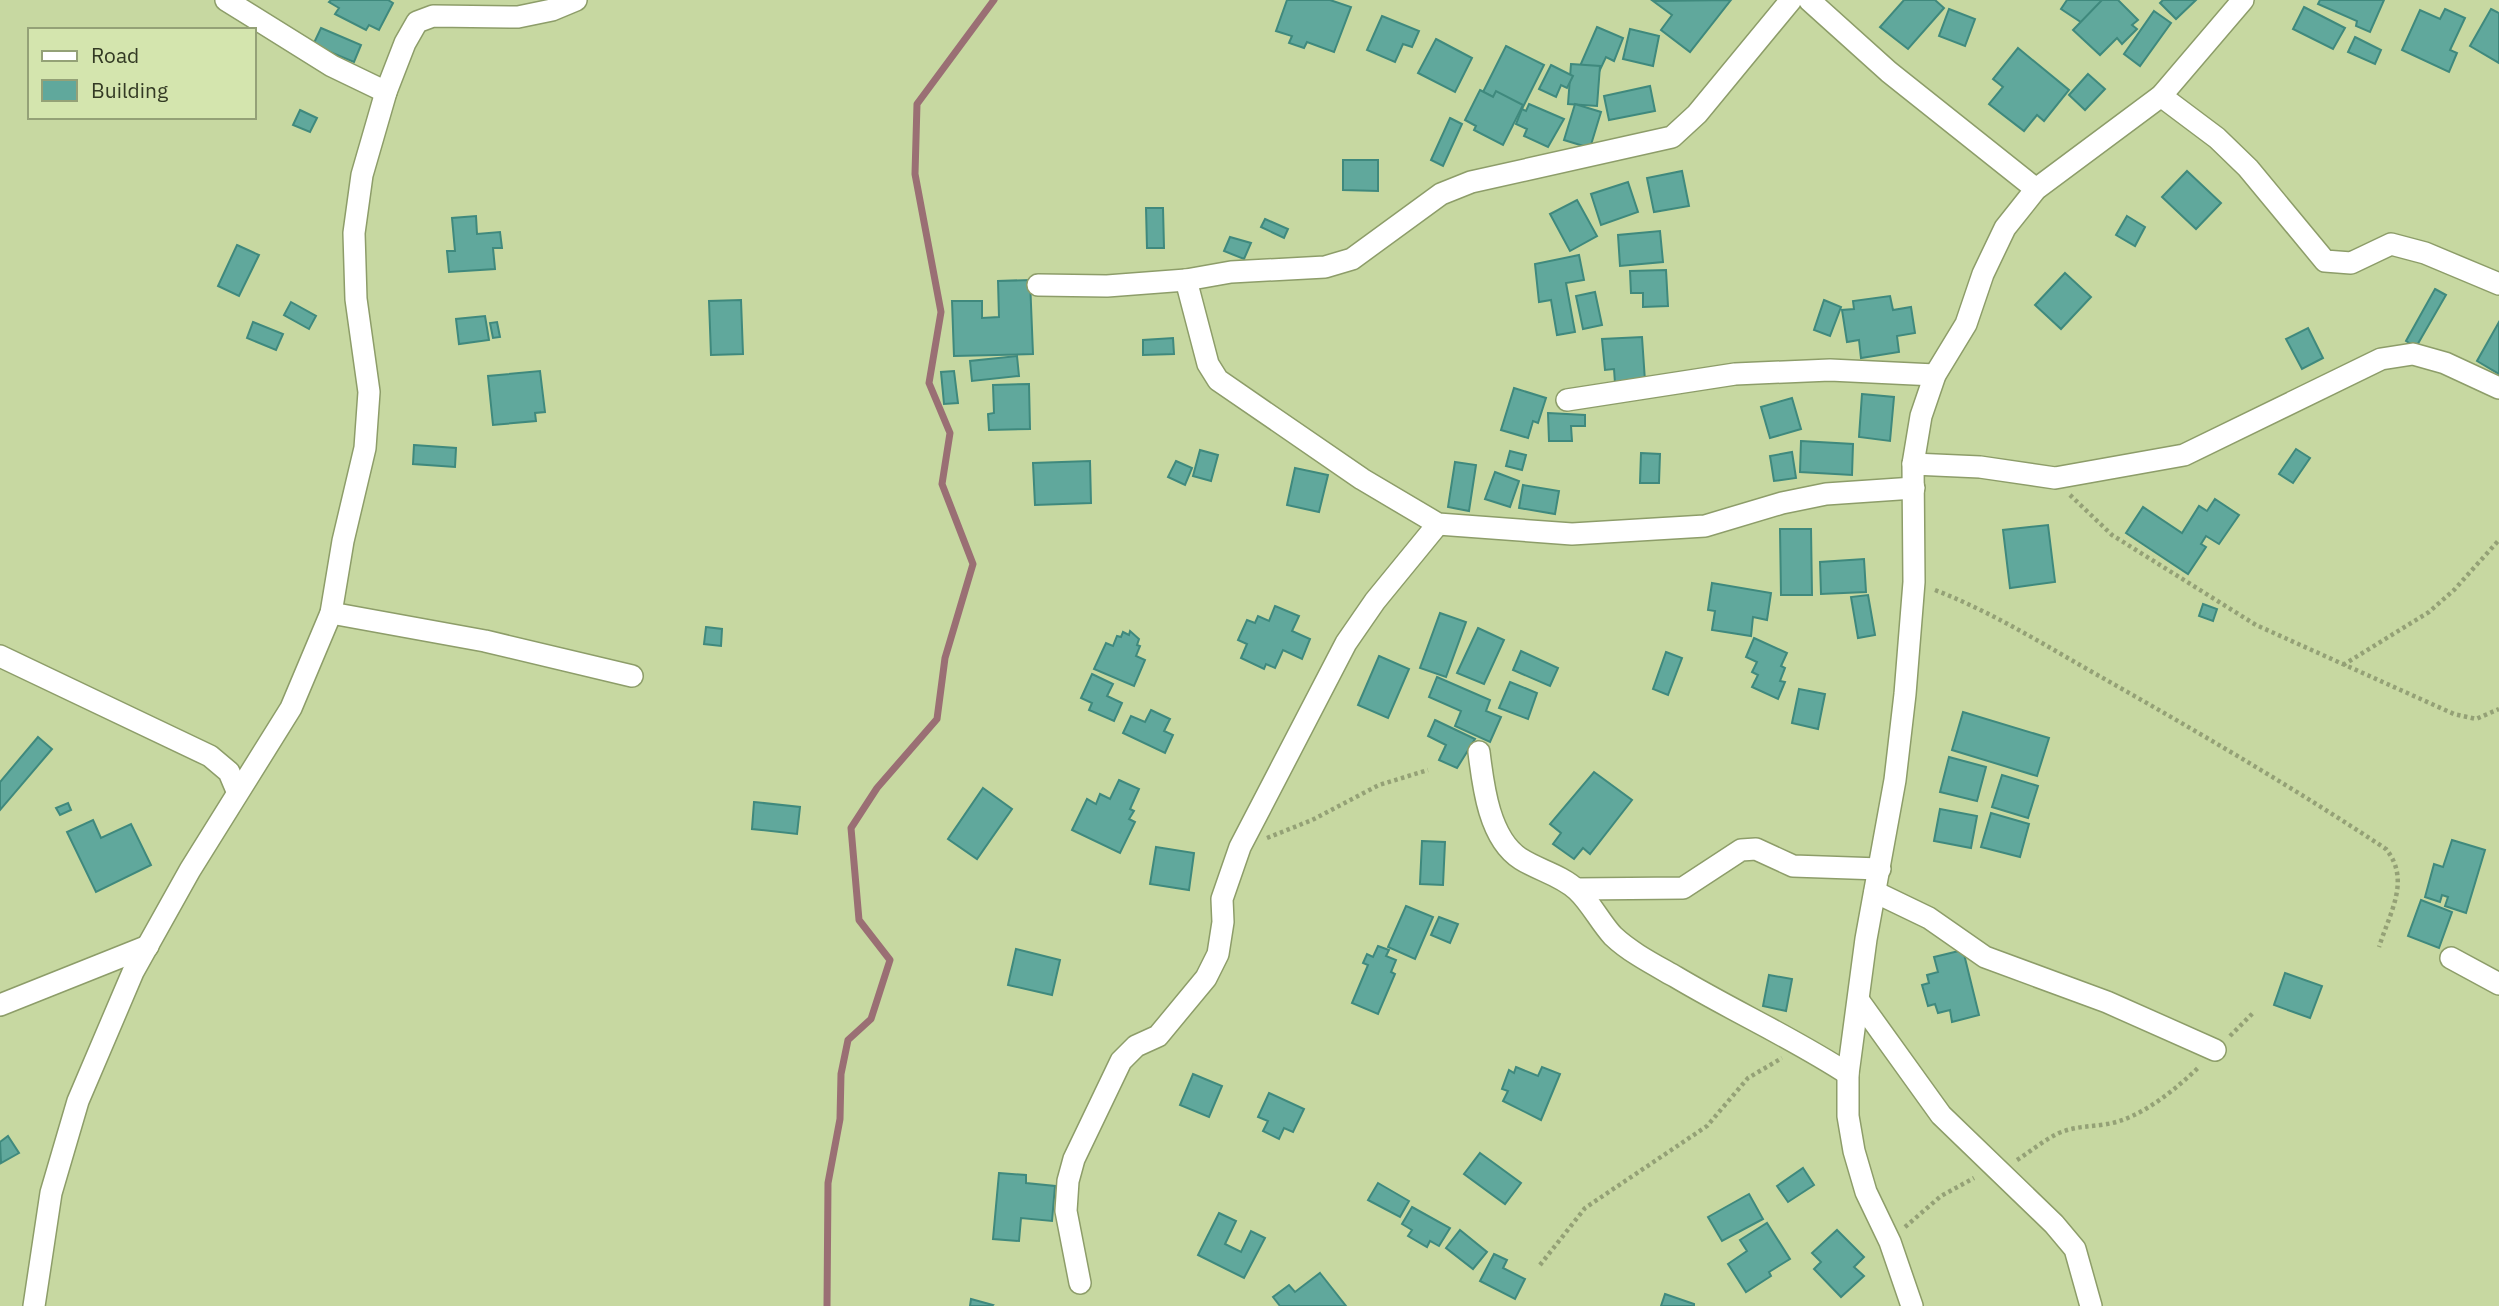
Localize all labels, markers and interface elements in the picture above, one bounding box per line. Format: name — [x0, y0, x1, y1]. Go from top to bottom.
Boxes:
legend — [28, 28, 256, 119]
text: Road — [91, 41, 139, 69]
text: Building — [91, 76, 168, 104]

